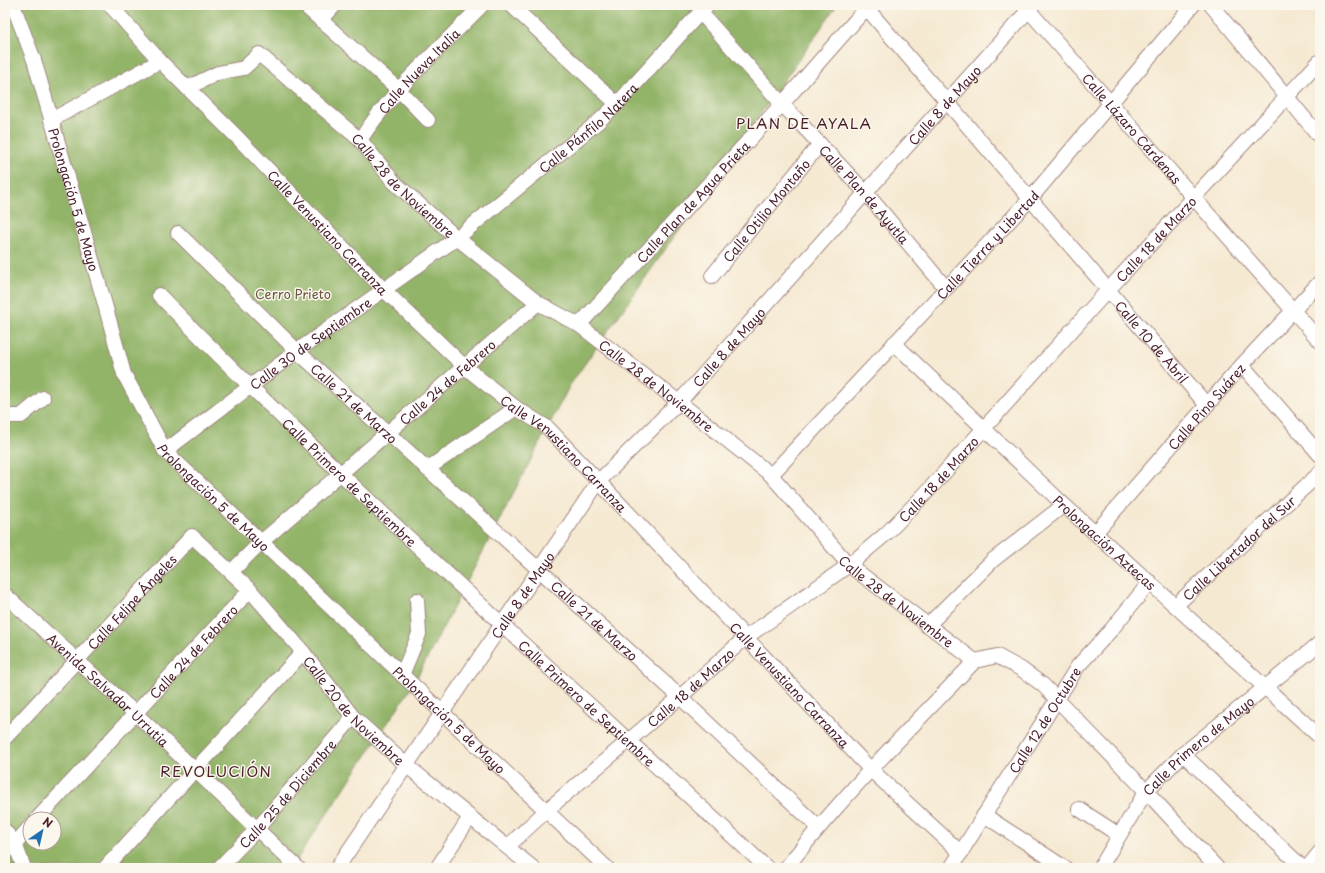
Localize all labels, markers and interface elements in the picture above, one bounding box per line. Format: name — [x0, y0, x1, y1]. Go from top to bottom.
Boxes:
street label: Calle Nueva Italia — [373, 23, 464, 117]
street label: Calle 8 de Mayo — [903, 61, 985, 149]
street label: Calle Lázaro Cárdenas — [1078, 69, 1186, 188]
street label: Calle Pánfilo Natera — [534, 78, 642, 177]
district label: PLAN DE AYALA — [736, 111, 872, 134]
street label: Prolongación 5 de Mayo — [45, 125, 104, 273]
street label: Calle 28 de Noviembre — [348, 128, 459, 242]
street label: Calle Plan de Agua Prieta — [632, 136, 754, 267]
street label: Calle Plan de Ayutla — [815, 140, 915, 248]
street label: Calle Otilio Montaño — [718, 155, 814, 266]
street label: Calle Venustiano Carranza — [264, 165, 393, 299]
street label: Calle Tierra y Libertad — [931, 186, 1043, 303]
street label: Calle 18 de Marzo — [1111, 192, 1200, 286]
park label: Cerro Prieto — [255, 284, 331, 303]
street label: Calle 30 de Septiembre — [245, 292, 375, 393]
street label: Calle 10 de Abril — [1111, 296, 1193, 387]
street label: Calle 8 de Mayo — [688, 303, 769, 391]
street label: Calle 24 de Febrero — [395, 335, 499, 429]
street label: Calle 28 de Noviembre — [595, 335, 718, 436]
street label: Calle 21 de Marzo — [307, 359, 402, 447]
street label: Calle Pino Suárez — [1163, 359, 1249, 454]
street label: Calle Venustiano Carranza — [497, 390, 632, 516]
street label: Calle Primero de Septiembre — [278, 413, 421, 550]
street label: Calle 18 de Marzo — [894, 432, 982, 526]
street label: Prolongación 5 de Mayo — [153, 440, 275, 555]
street label: Prolongación Aztecas — [1049, 490, 1161, 594]
street label: Calle Libertador del Sur — [1178, 490, 1300, 604]
street label: Calle 8 de Mayo — [486, 548, 558, 642]
street label: Calle Felipe Ángeles — [82, 550, 180, 653]
street label: Calle 28 de Noviembre — [835, 551, 958, 651]
street label: Calle 21 de Marzo — [547, 576, 643, 664]
street label: Calle 24 de Febrero — [144, 600, 241, 702]
street label: Calle Venustiano Carranza — [726, 617, 855, 752]
street label: Avenida Salvador Urrutia — [43, 628, 174, 751]
street label: Calle Primero de Septiembre — [515, 635, 659, 770]
street label: Calle 18 de Marzo — [642, 643, 738, 731]
street label: Calle 20 de Noviembre — [300, 651, 409, 769]
street label: Prolongación 5 de Mayo — [389, 662, 510, 777]
street label: Calle 12 de Octubre — [1004, 663, 1085, 777]
street label: Calle Primero de Mayo — [1138, 691, 1258, 799]
street label: Calle 25 de Diciembre — [234, 735, 340, 852]
district label: REVOLUCIÓN — [160, 759, 272, 782]
north arrow — [22, 811, 62, 851]
text: N — [40, 813, 56, 832]

